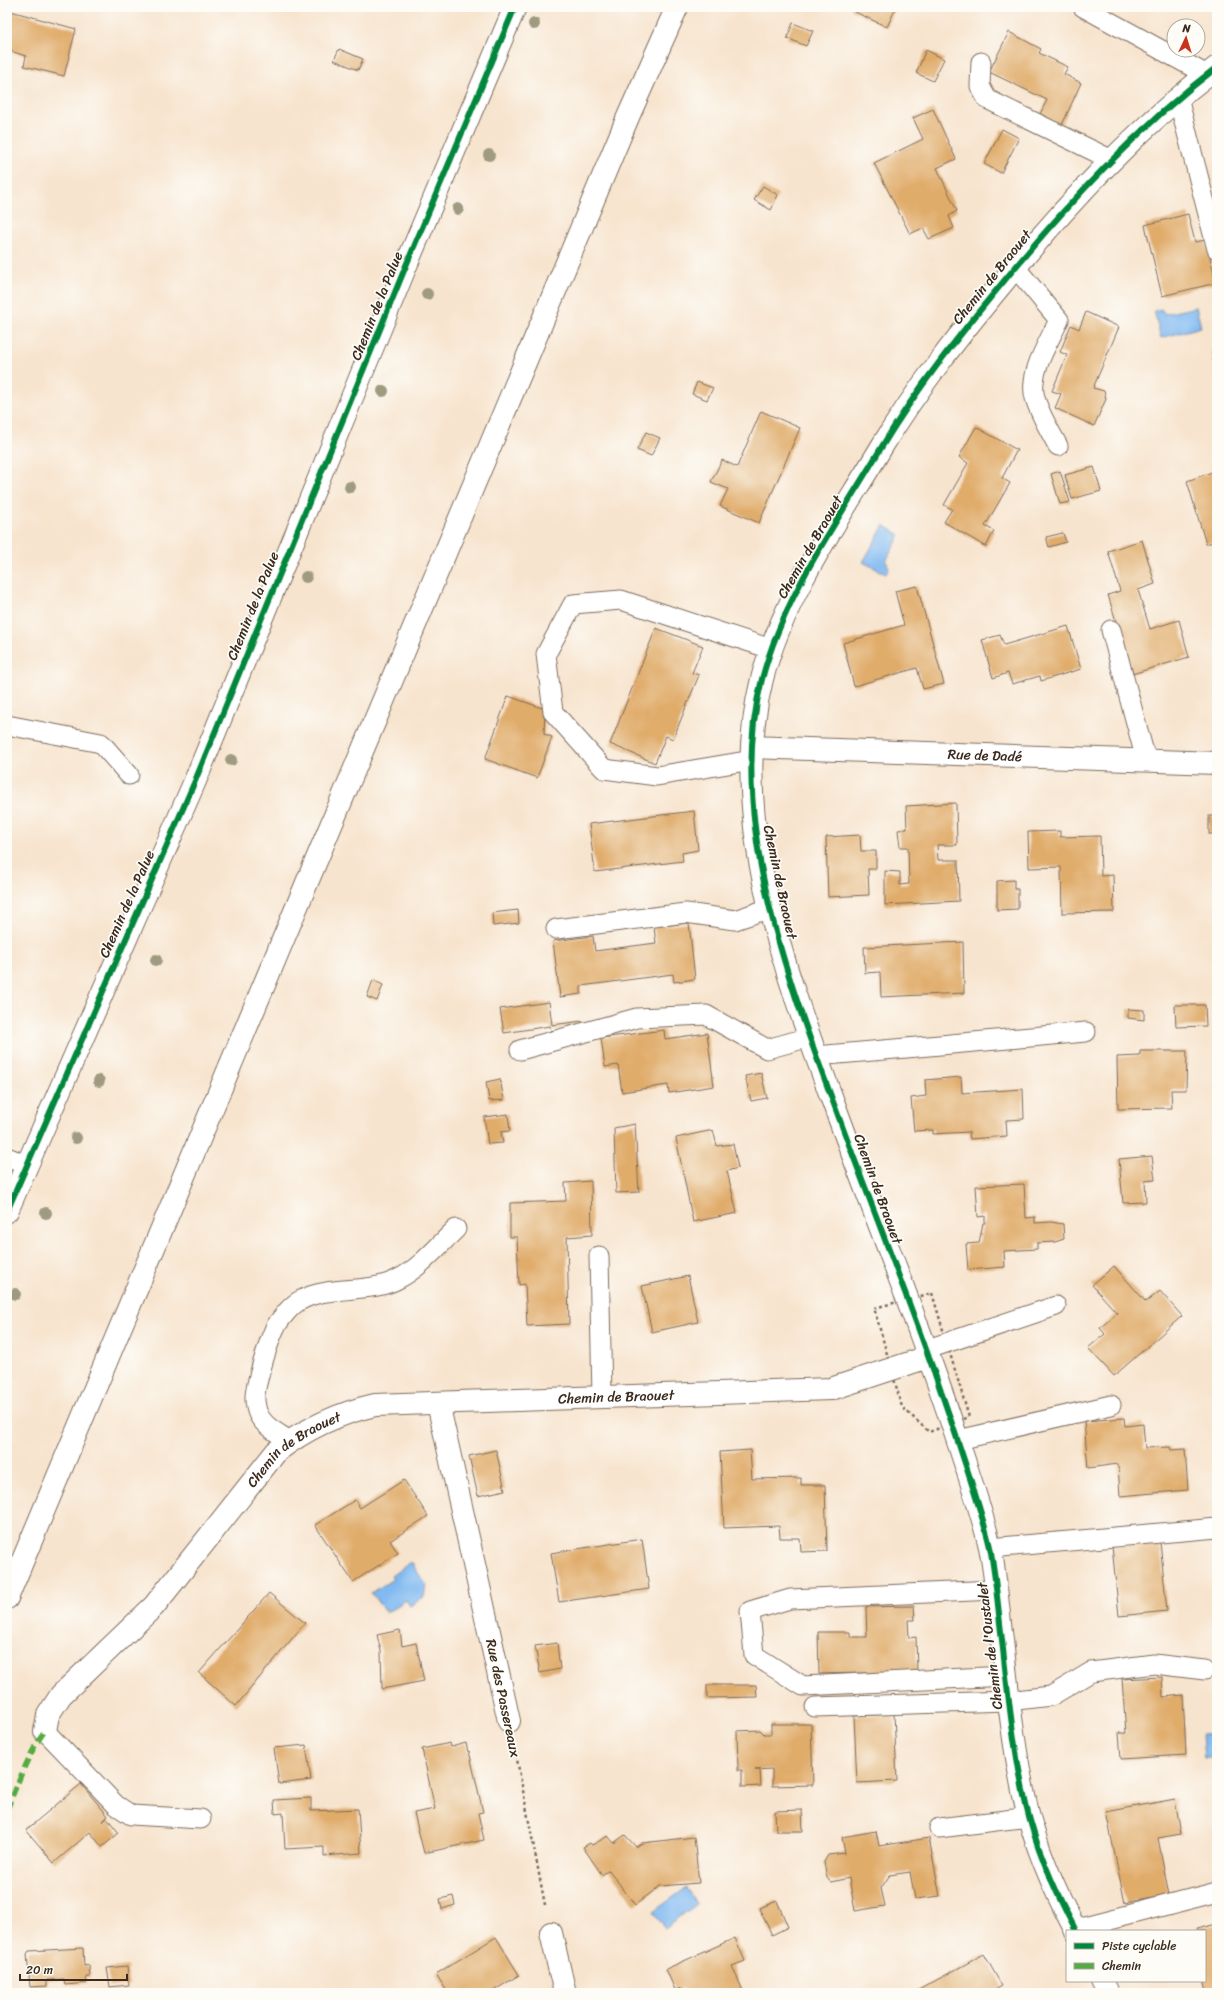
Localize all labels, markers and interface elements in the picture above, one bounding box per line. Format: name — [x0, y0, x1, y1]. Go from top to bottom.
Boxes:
north arrow — [1166, 18, 1206, 58]
text: N — [1181, 19, 1192, 38]
street label: Chemin de Braouet — [946, 223, 1039, 330]
street label: Chemin de la Palue — [344, 248, 410, 364]
street label: Chemin de Braouet — [770, 489, 850, 603]
street label: Chemin de la Palue — [220, 548, 286, 664]
street label: Rue de Dadé — [947, 741, 1023, 769]
street label: Chemin de Braouet — [756, 823, 805, 943]
street label: Chemin de la Palue — [92, 846, 162, 962]
street label: Chemin de Braouet — [846, 1130, 910, 1249]
street label: Chemin de Braouet — [558, 1382, 676, 1411]
street label: Chemin de Braouet — [240, 1404, 346, 1493]
street label: Chemin de l'Oustalet — [970, 1580, 1010, 1711]
street label: Rue des Passereaux — [478, 1637, 528, 1760]
legend — [1066, 1930, 1206, 1982]
text: Piste cyclable — [1102, 1935, 1176, 1957]
text: Chemin — [1102, 1955, 1141, 1977]
scale bar — [20, 1956, 127, 1982]
text: 20 m — [26, 1959, 53, 1981]

